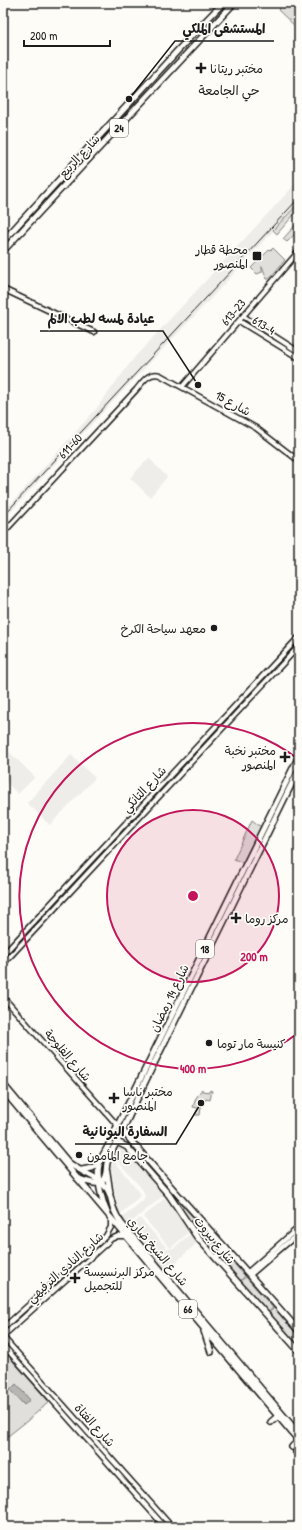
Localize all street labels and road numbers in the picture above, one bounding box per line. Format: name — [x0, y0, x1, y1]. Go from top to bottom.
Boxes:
road number: 24 — [110, 119, 128, 137]
street label: شارع الربيع — [54, 130, 104, 182]
street label: 613-23 — [217, 295, 249, 329]
street label: 613-4 — [249, 311, 279, 339]
street label: شارع 15 — [212, 386, 254, 421]
street label: 611-60 — [54, 430, 86, 462]
street label: شارع التانكي — [118, 762, 172, 818]
road number: 18 — [196, 940, 214, 958]
street label: شارع 14 رمضان — [145, 961, 194, 1035]
street label: شارع الفلوجة — [40, 1025, 95, 1085]
street label: شارع الشيخ ضاري — [123, 1213, 192, 1290]
street label: شارع بيروت — [190, 1213, 240, 1268]
street label: شارع النادي الترفيهي — [23, 1228, 109, 1308]
road number: 66 — [179, 1300, 197, 1318]
street label: شارع الفتاة — [70, 1400, 119, 1451]

